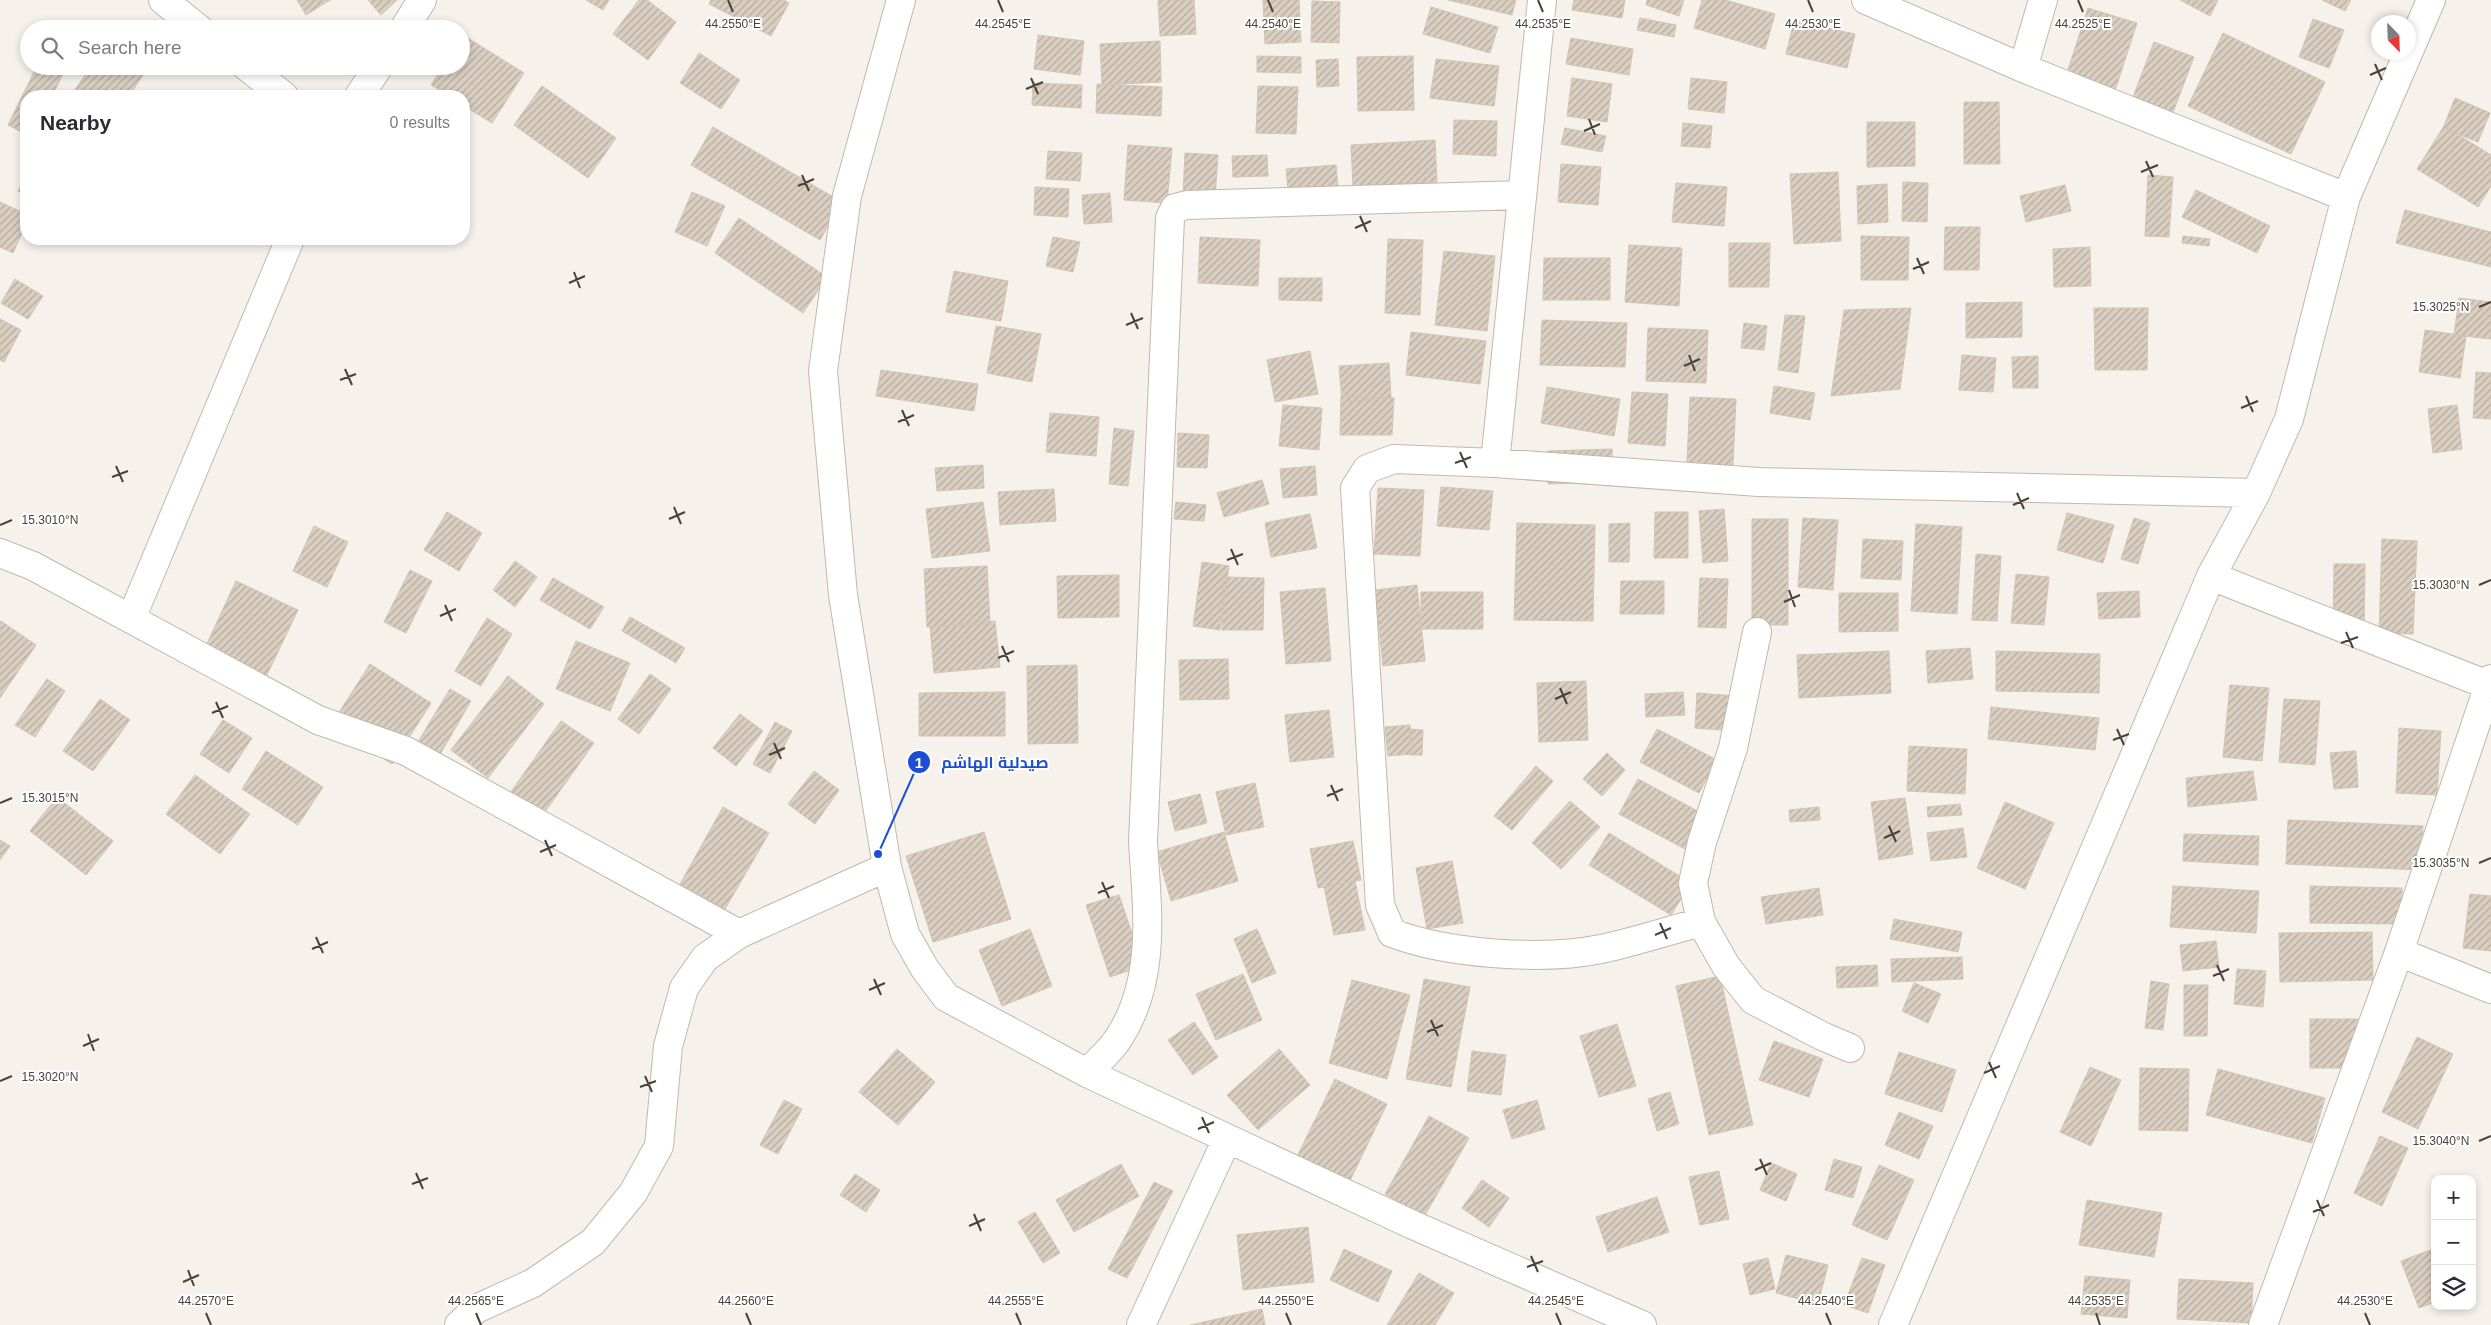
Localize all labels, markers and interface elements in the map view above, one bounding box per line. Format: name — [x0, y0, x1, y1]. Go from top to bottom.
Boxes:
north arrow — [2371, 15, 2416, 60]
text: 44.2550°E — [705, 17, 761, 31]
text: 44.2545°E — [975, 17, 1031, 31]
text: 44.2540°E — [1245, 17, 1301, 31]
text: 44.2535°E — [1515, 17, 1571, 31]
text: 44.2530°E — [1785, 17, 1841, 31]
text: 44.2525°E — [2055, 17, 2111, 31]
search box — [20, 20, 470, 75]
icon: search — [38, 34, 66, 62]
text: Search here — [78, 37, 182, 58]
text: Nearby — [40, 111, 111, 134]
text: 0 results — [390, 114, 450, 131]
text: 15.3025°N — [2413, 300, 2469, 314]
text: 15.3010°N — [22, 513, 78, 527]
text: 15.3030°N — [2413, 578, 2469, 592]
callout: صيدلية الهاشم — [906, 747, 1058, 778]
text: 1 — [915, 754, 923, 771]
text: صيدلية الهاشم — [941, 754, 1049, 774]
text: 15.3015°N — [22, 791, 78, 805]
text: 15.3035°N — [2413, 856, 2469, 870]
text: 15.3020°N — [22, 1070, 78, 1084]
text: 15.3040°N — [2413, 1134, 2469, 1148]
map controls — [2431, 1175, 2476, 1310]
button: + — [2431, 1175, 2476, 1220]
button: − — [2431, 1220, 2476, 1265]
button: layers — [2431, 1265, 2476, 1310]
text: 44.2570°E — [178, 1294, 234, 1308]
text: 44.2565°E — [448, 1294, 504, 1308]
text: 44.2560°E — [718, 1294, 774, 1308]
text: 44.2555°E — [988, 1294, 1044, 1308]
text: 44.2550°E — [1258, 1294, 1314, 1308]
text: 44.2545°E — [1528, 1294, 1584, 1308]
text: 44.2540°E — [1798, 1294, 1854, 1308]
text: 44.2535°E — [2068, 1294, 2124, 1308]
text: 44.2530°E — [2337, 1294, 2393, 1308]

